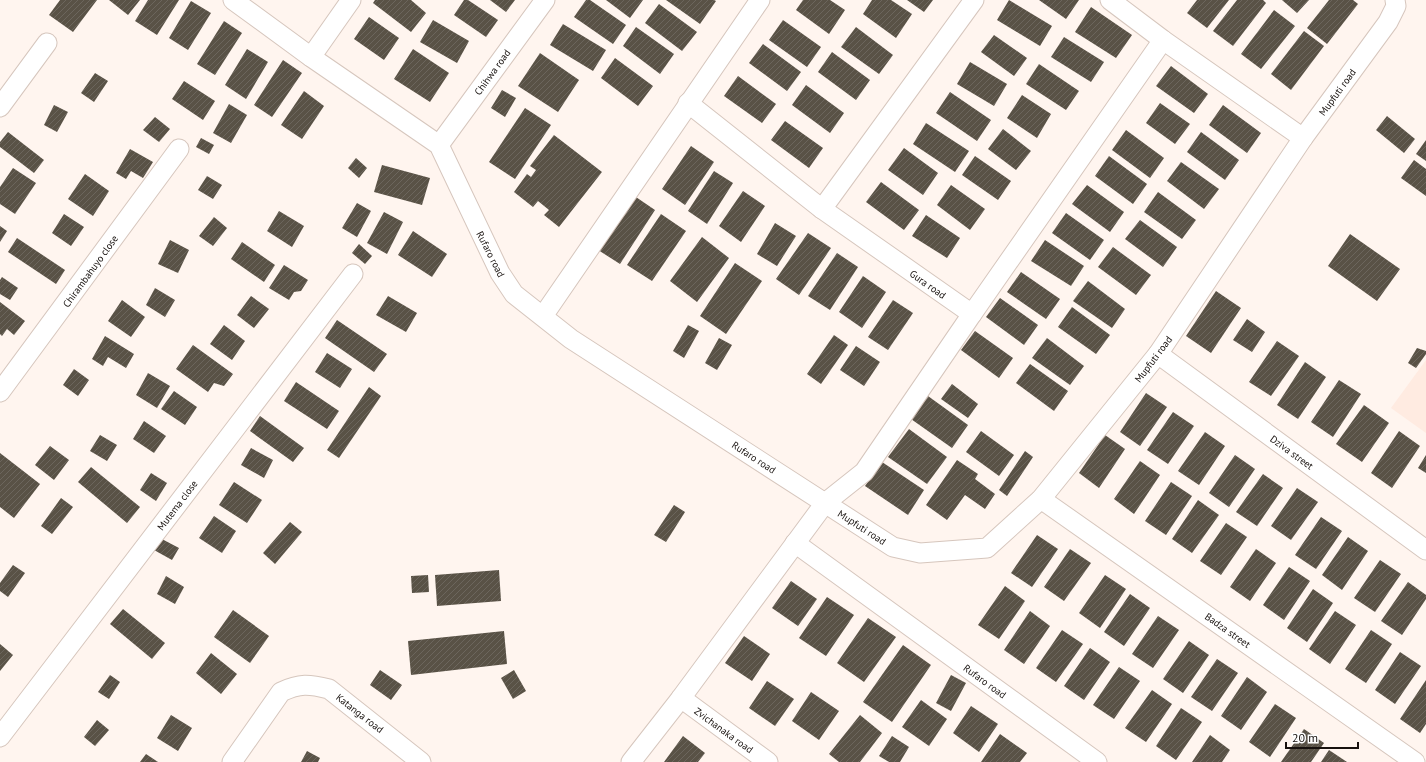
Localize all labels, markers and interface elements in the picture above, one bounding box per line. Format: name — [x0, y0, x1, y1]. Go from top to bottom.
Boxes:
street label: Chihwa road — [471, 47, 513, 98]
street label: Mupfuti road — [1316, 66, 1359, 118]
street label: Rufaro road — [473, 229, 508, 279]
street label: Chirambahuyo close — [60, 233, 121, 310]
street label: Gura road — [907, 267, 948, 302]
street label: Mupfuti road — [1132, 333, 1175, 385]
street label: Dziva street — [1268, 432, 1316, 473]
street label: Rufaro road — [729, 438, 778, 476]
street label: Mutema close — [154, 478, 200, 533]
street label: Mupfuti road — [835, 507, 888, 548]
street label: Badza street — [1202, 610, 1254, 651]
street label: Rufaro road — [961, 661, 1009, 701]
street label: Katanga road — [333, 691, 386, 736]
street label: Zvichanaka road — [692, 705, 756, 756]
scale bar — [1286, 724, 1358, 750]
text: 20 m — [1292, 730, 1318, 745]

